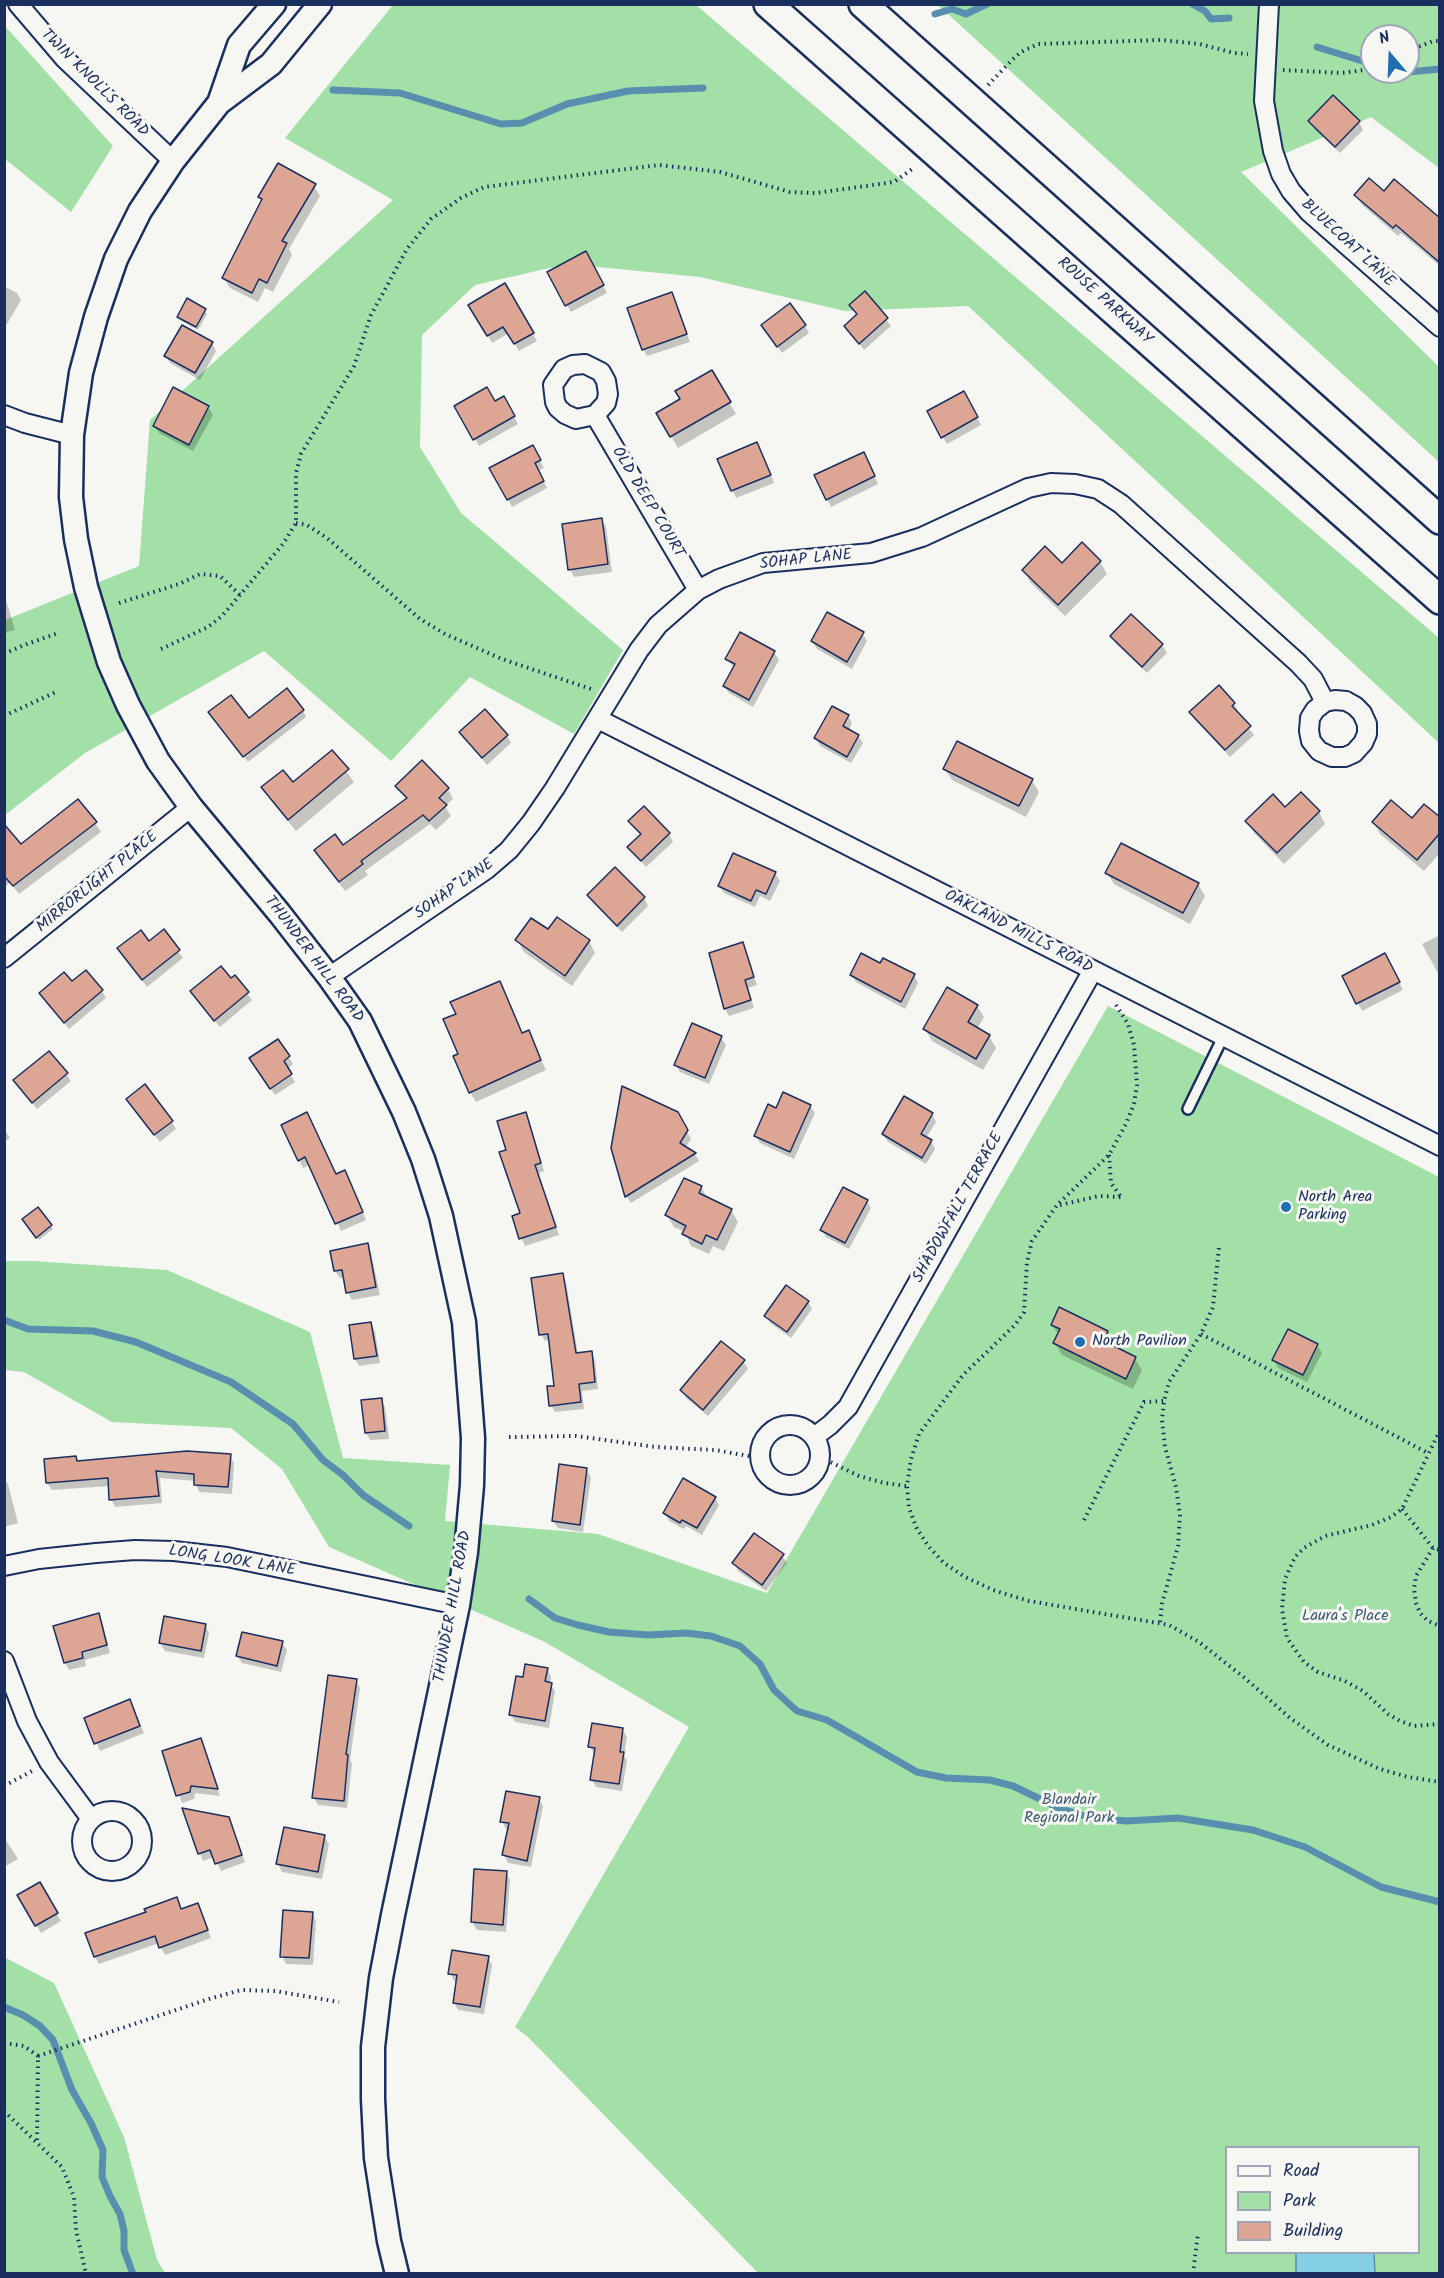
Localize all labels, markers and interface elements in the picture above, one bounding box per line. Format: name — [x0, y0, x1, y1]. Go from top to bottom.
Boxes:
north arrow — [1360, 24, 1420, 84]
text: N — [1376, 25, 1393, 52]
street label: TWIN KNOLLS ROAD — [36, 26, 152, 142]
street label: BLUECOAT LANE — [1296, 196, 1398, 292]
street label: ROUSE PARKWAY — [1052, 254, 1156, 350]
street label: OLD DEEP COURT — [606, 444, 688, 562]
street label: SOHAP LANE — [759, 547, 853, 575]
street label: MIRRORLIGHT PLACE — [33, 828, 163, 938]
street label: SOHAP LANE — [412, 856, 498, 924]
street label: OAKLAND MILLS ROAD — [940, 887, 1096, 979]
street label: THUNDER HILL ROAD — [259, 893, 367, 1027]
street label: SHADOWFALL TERRACE — [910, 1130, 1008, 1286]
place label: North Area Parking — [1298, 1188, 1372, 1226]
marker: North Area Parking — [1279, 1200, 1293, 1214]
place label: North Pavilion — [1092, 1332, 1187, 1352]
marker: North Pavilion — [1073, 1335, 1087, 1349]
street label: THUNDER HILL ROAD — [431, 1530, 477, 1684]
street label: LONG LOOK LANE — [167, 1542, 297, 1582]
park label: Laura's Place — [1302, 1607, 1388, 1627]
park label: Blandair Regional Park — [1024, 1791, 1114, 1829]
legend — [1225, 2146, 1420, 2254]
text: Road — [1283, 2157, 1319, 2186]
text: Park — [1283, 2187, 1316, 2216]
text: Building — [1283, 2217, 1343, 2246]

